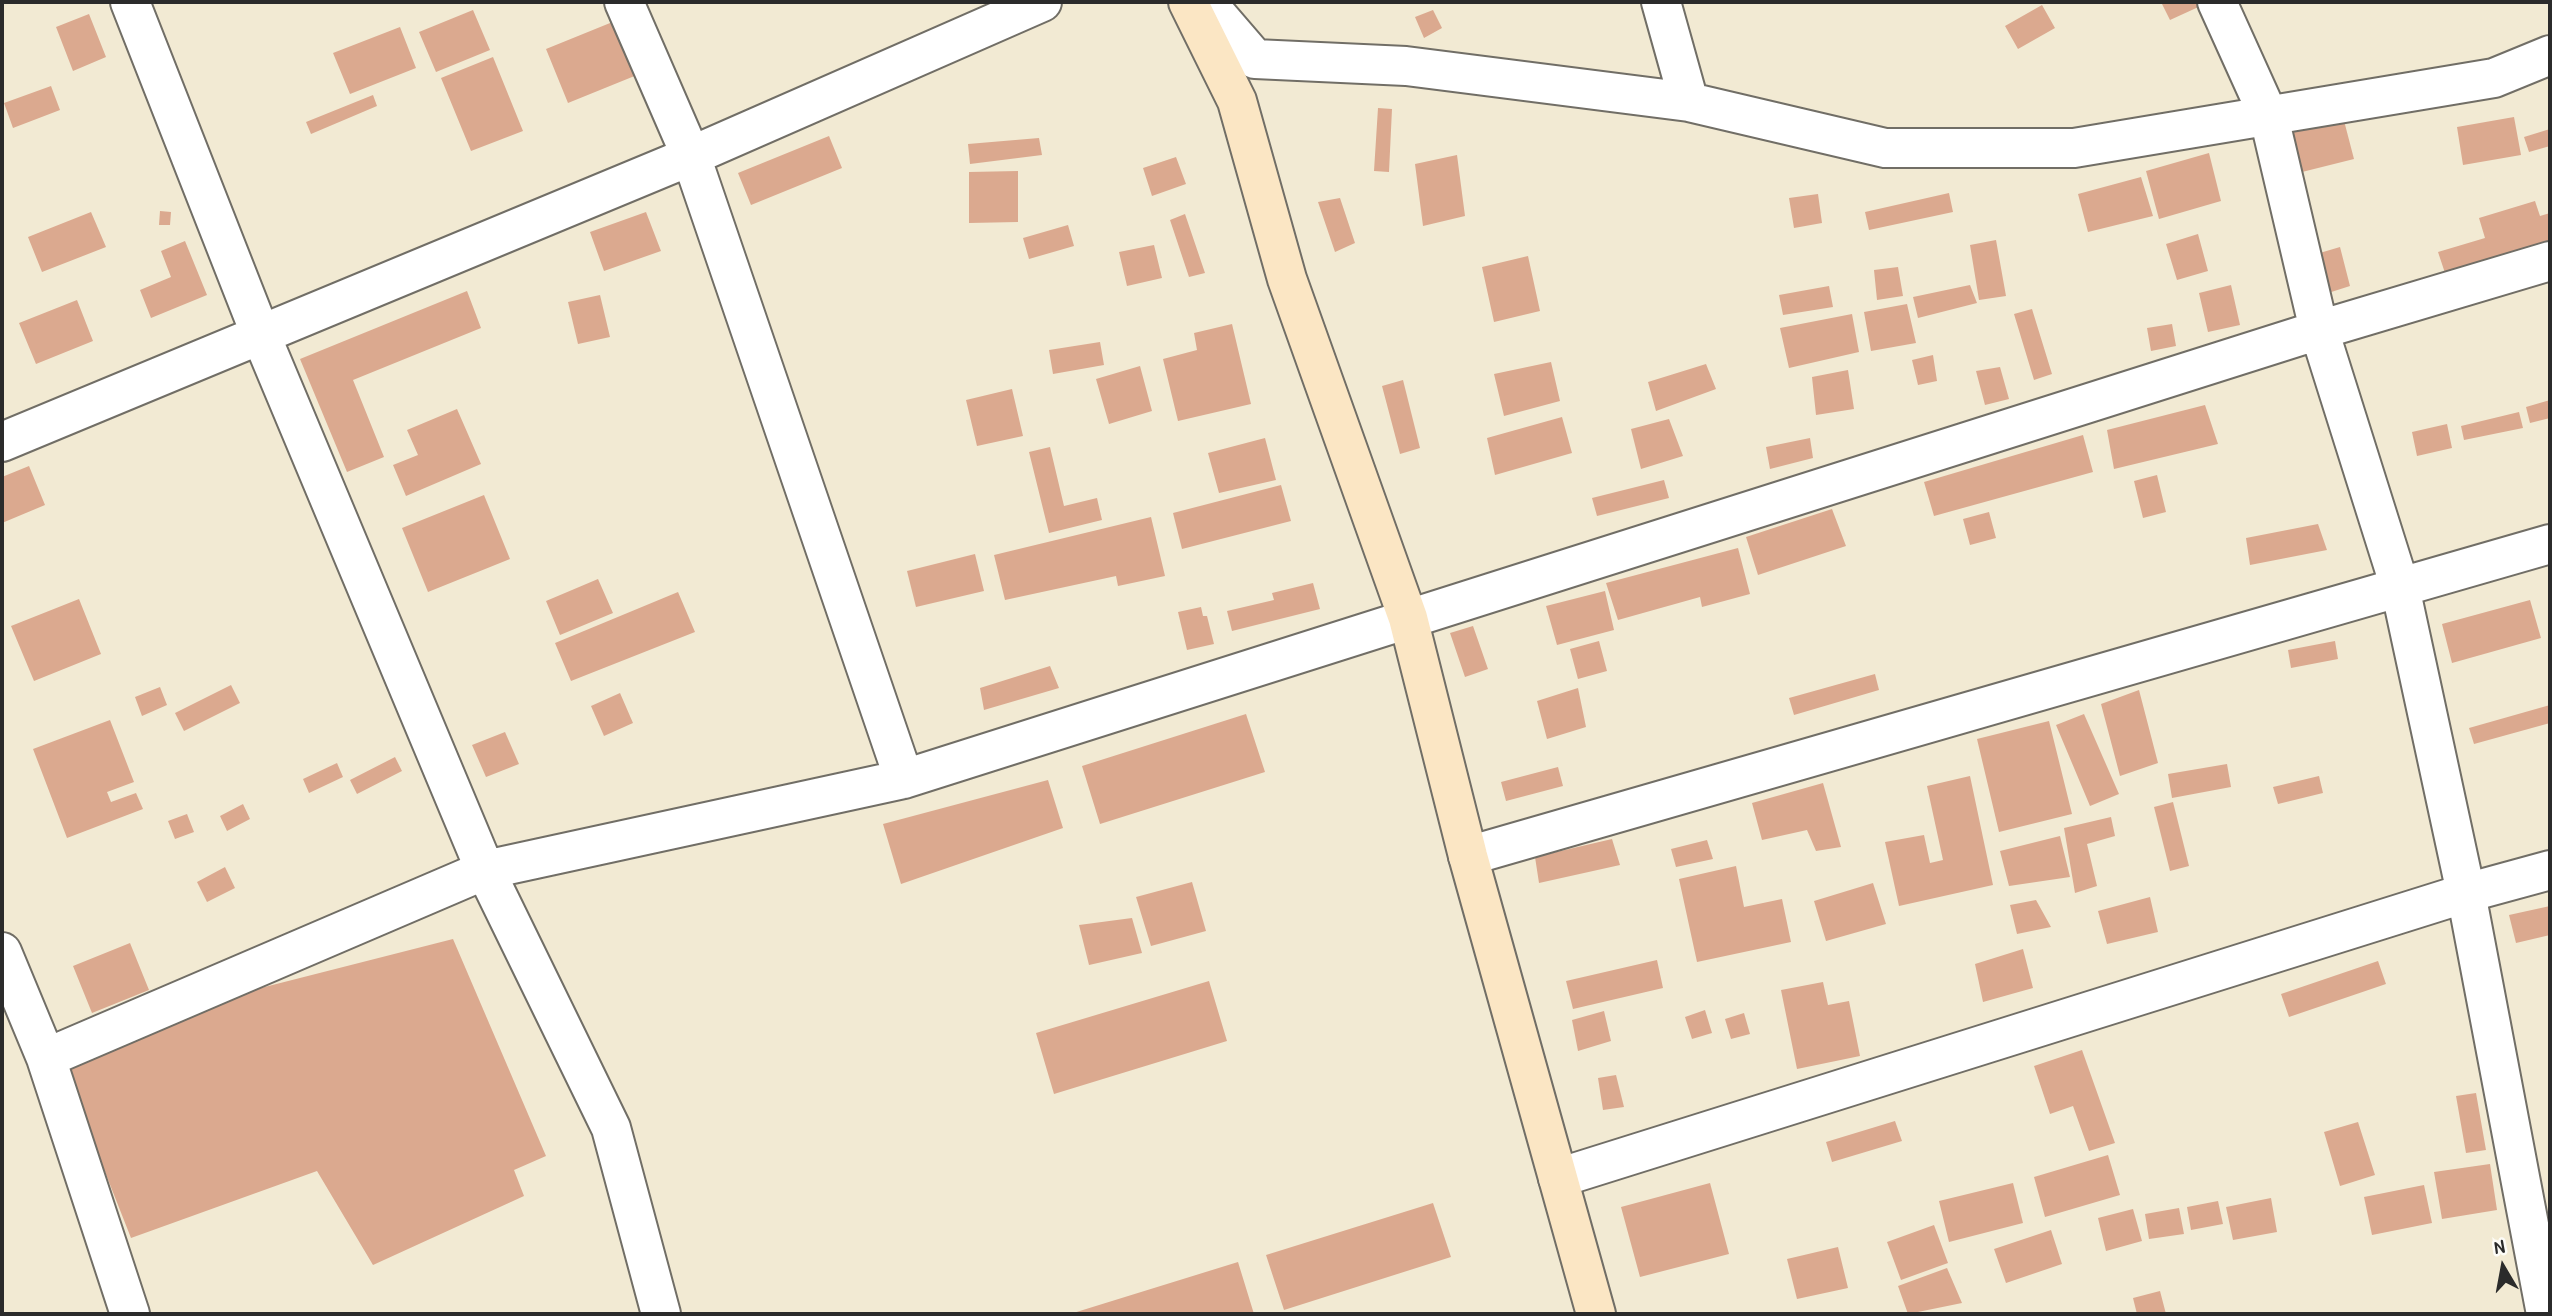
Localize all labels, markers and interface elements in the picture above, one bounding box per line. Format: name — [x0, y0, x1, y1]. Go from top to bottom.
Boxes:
north arrow — [2468, 1232, 2538, 1302]
text: N — [2492, 1233, 2507, 1260]

